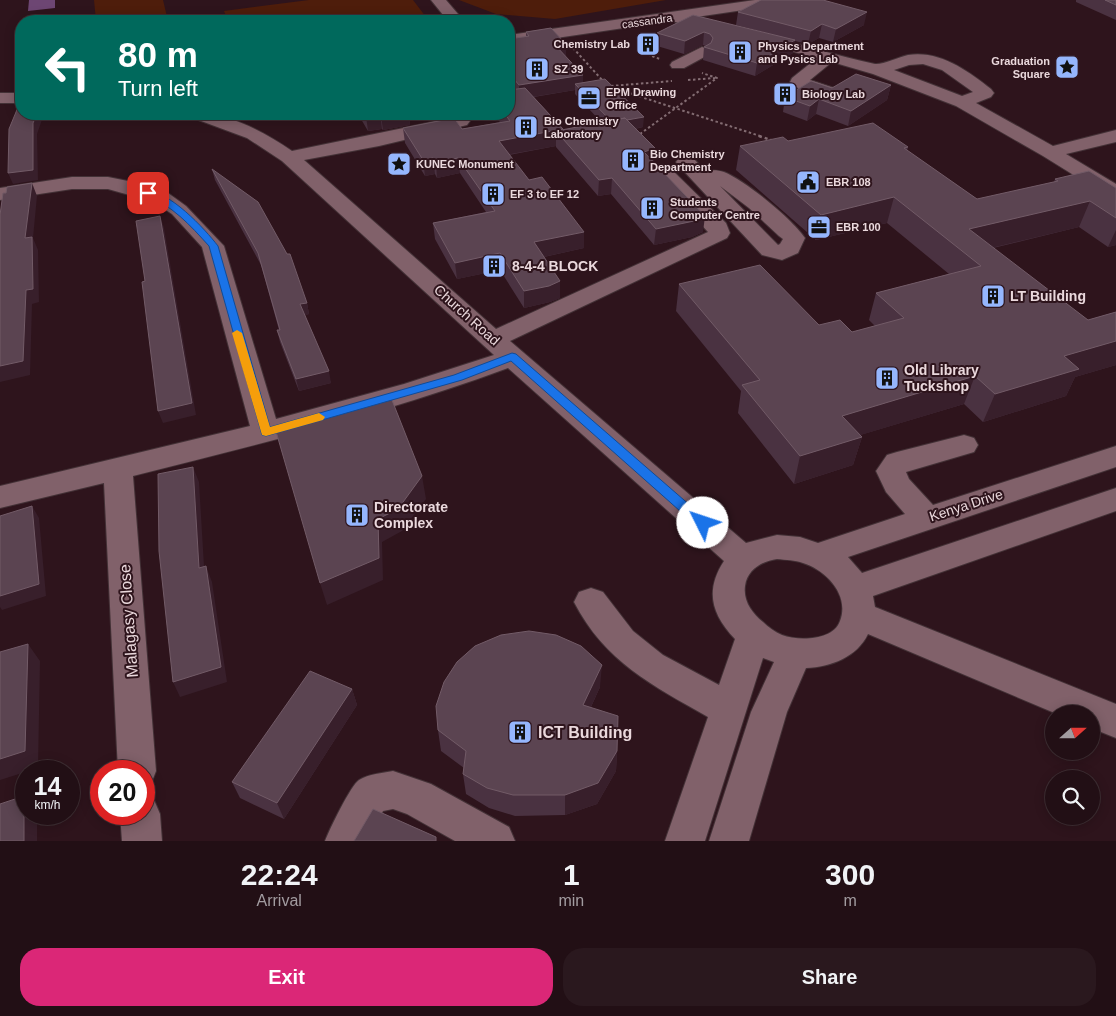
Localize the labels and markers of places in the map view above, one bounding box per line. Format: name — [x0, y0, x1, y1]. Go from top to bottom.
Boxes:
building icon: Chemistry Lab — [635, 31, 661, 57]
place label: Chemistry Lab — [554, 38, 630, 50]
building icon: Physics Department and Pysics Lab — [727, 39, 753, 65]
place label: Physics Department and Pysics Lab — [758, 40, 864, 65]
place icon: Graduation Square — [1054, 54, 1080, 80]
place label: Graduation Square — [991, 55, 1050, 80]
building icon: SZ 39 — [524, 56, 550, 82]
place label: SZ 39 — [554, 63, 583, 75]
building icon: Biology Lab — [772, 81, 798, 107]
office icon: EPM Drawing Office — [576, 85, 602, 111]
place label: EPM Drawing Office — [606, 86, 676, 111]
place label: Biology Lab — [802, 88, 865, 100]
building icon: Bio Chemistry Laboratory — [513, 114, 539, 140]
place label: Bio Chemistry Laboratory — [544, 115, 619, 140]
building icon: Bio Chemistry Department — [620, 147, 646, 173]
place label: Bio Chemistry Department — [650, 148, 725, 173]
place icon: KUNEC Monument — [386, 151, 412, 177]
place label: KUNEC Monument — [416, 158, 514, 170]
public building icon: EBR 108 — [795, 169, 821, 195]
pin — [127, 172, 169, 214]
place label: EBR 108 — [826, 176, 871, 188]
building icon: EF 3 to EF 12 — [480, 181, 506, 207]
place label: EF 3 to EF 12 — [510, 188, 579, 200]
building icon: Students Computer Centre — [639, 195, 665, 221]
place label: Students Computer Centre — [670, 196, 760, 221]
office icon: EBR 100 — [806, 214, 832, 240]
place label: EBR 100 — [836, 221, 881, 233]
building icon: 8-4-4 BLOCK — [481, 253, 507, 279]
place label: 8-4-4 BLOCK — [512, 258, 598, 274]
building icon: LT Building — [980, 283, 1006, 309]
place label: LT Building — [1010, 288, 1086, 304]
place label: Old Library Tuckshop — [904, 362, 979, 394]
building icon: Old Library Tuckshop — [874, 365, 900, 391]
place label: Directorate Complex — [374, 499, 448, 531]
building icon: Directorate Complex — [344, 502, 370, 528]
building icon: ICT Building — [507, 719, 533, 745]
place label: ICT Building — [538, 724, 632, 741]

